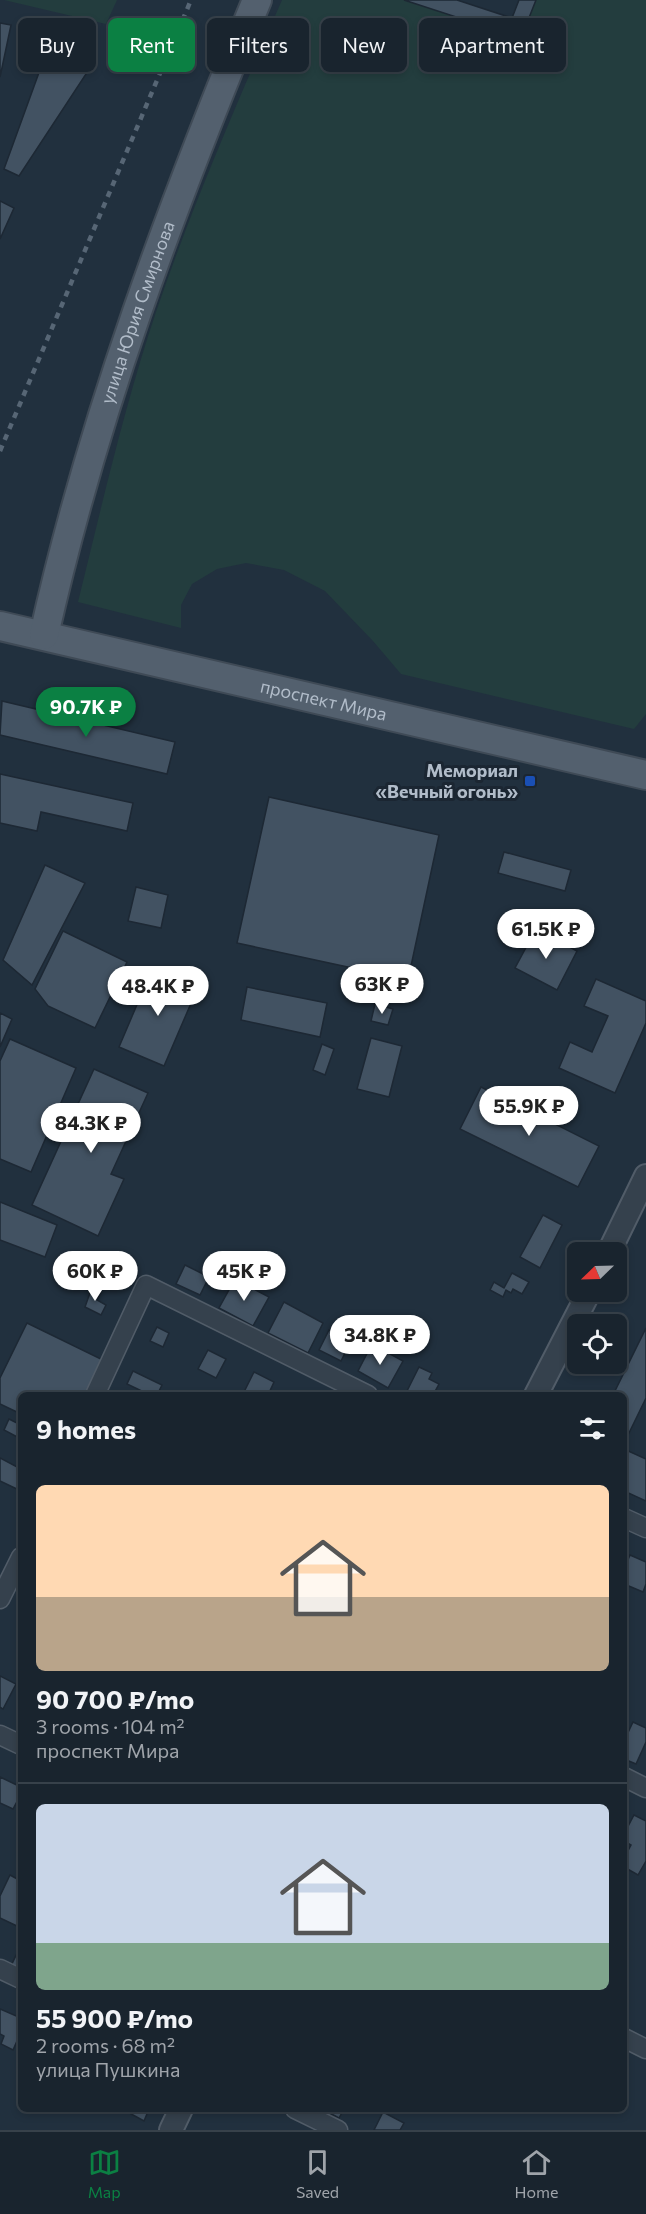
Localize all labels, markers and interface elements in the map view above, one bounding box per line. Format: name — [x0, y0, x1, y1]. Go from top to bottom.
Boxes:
chip: Buy — [18, 18, 96, 72]
chip: Rent — [108, 18, 195, 72]
chip: Filters — [207, 18, 309, 72]
chip: New — [321, 18, 407, 72]
chip: Apartment — [419, 18, 566, 72]
street label: улица Юрия Смирнова — [95, 218, 179, 406]
street label: проспект Мира — [258, 674, 389, 725]
pin: 90.7K ₽ — [31, 687, 141, 738]
text: 90.7K ₽ — [50, 694, 122, 718]
place label: Мемориал «Вечный огонь» — [375, 759, 518, 802]
marker: Мемориал «Вечный огонь» — [523, 774, 537, 788]
pin: 61.5K ₽ — [491, 909, 601, 960]
text: 61.5K ₽ — [511, 916, 581, 940]
pin: 63K ₽ — [340, 964, 424, 1015]
pin: 48.4K ₽ — [103, 966, 213, 1017]
text: 63K ₽ — [355, 971, 409, 995]
text: 48.4K ₽ — [122, 973, 194, 997]
pin: 55.9K ₽ — [474, 1086, 584, 1137]
text: 55.9K ₽ — [493, 1093, 565, 1117]
pin: 84.3K ₽ — [36, 1103, 146, 1154]
text: 84.3K ₽ — [55, 1110, 127, 1134]
north arrow — [567, 1242, 627, 1302]
map controls — [567, 1242, 627, 1374]
pin: 60K ₽ — [53, 1251, 137, 1302]
pin: 45K ₽ — [202, 1251, 286, 1302]
text: 60K ₽ — [67, 1258, 123, 1282]
text: 45K ₽ — [217, 1258, 271, 1282]
button: locate — [567, 1314, 627, 1374]
pin: 34.8K ₽ — [325, 1315, 435, 1366]
text: 34.8K ₽ — [344, 1322, 416, 1346]
icon: filters — [576, 1412, 609, 1445]
text: 9 homes — [36, 1413, 136, 1444]
icon: home — [269, 1524, 377, 1632]
text: 90 700 ₽/mo — [36, 1683, 194, 1714]
text: 3 rooms · 104 m² — [36, 1714, 185, 1738]
text: проспект Мира — [36, 1738, 179, 1762]
icon: home — [269, 1843, 377, 1951]
text: 55 900 ₽/mo — [36, 2002, 193, 2033]
text: 2 rooms · 68 m² — [36, 2033, 175, 2057]
text: улица Пушкина — [36, 2057, 180, 2081]
tab: Map — [88, 2146, 121, 2201]
tab: Saved — [296, 2146, 339, 2201]
tab: Home — [514, 2146, 558, 2201]

